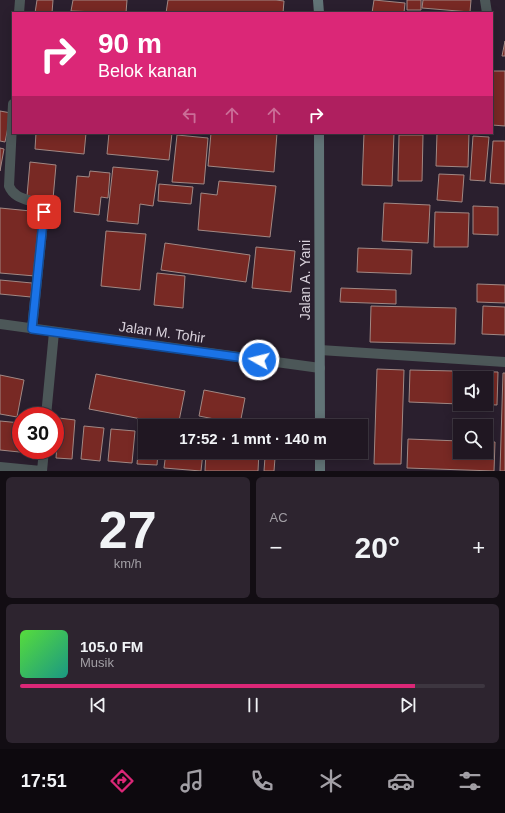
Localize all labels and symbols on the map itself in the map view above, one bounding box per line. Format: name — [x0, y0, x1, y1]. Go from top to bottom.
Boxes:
pin — [27, 195, 61, 229]
street label: Jalan A. Yani — [297, 240, 313, 320]
street label: Jalan M. Tohir — [118, 318, 206, 346]
position arrow — [238, 339, 280, 381]
speed limit sign: 30 — [12, 407, 64, 459]

